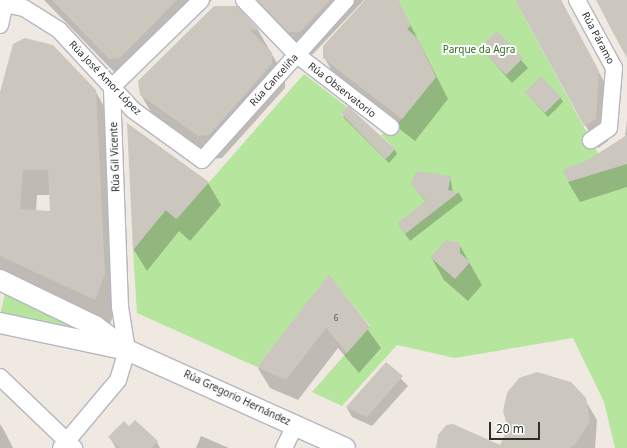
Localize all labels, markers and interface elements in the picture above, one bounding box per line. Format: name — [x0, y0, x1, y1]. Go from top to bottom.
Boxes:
street label: Rúa Páramo — [579, 10, 617, 66]
street label: Rúa José Amor López — [66, 38, 144, 118]
park label: Parque da Agra — [443, 44, 515, 56]
street label: Rúa Canceliña — [247, 51, 301, 109]
street label: Rúa Observatorio — [306, 60, 378, 120]
street label: Rúa Gil Vicente — [108, 122, 122, 192]
house number: 6 — [334, 313, 338, 323]
street label: Rúa Gregorio Hernández — [182, 368, 292, 428]
scale bar — [491, 414, 542, 440]
text: 20 m — [496, 420, 524, 437]

